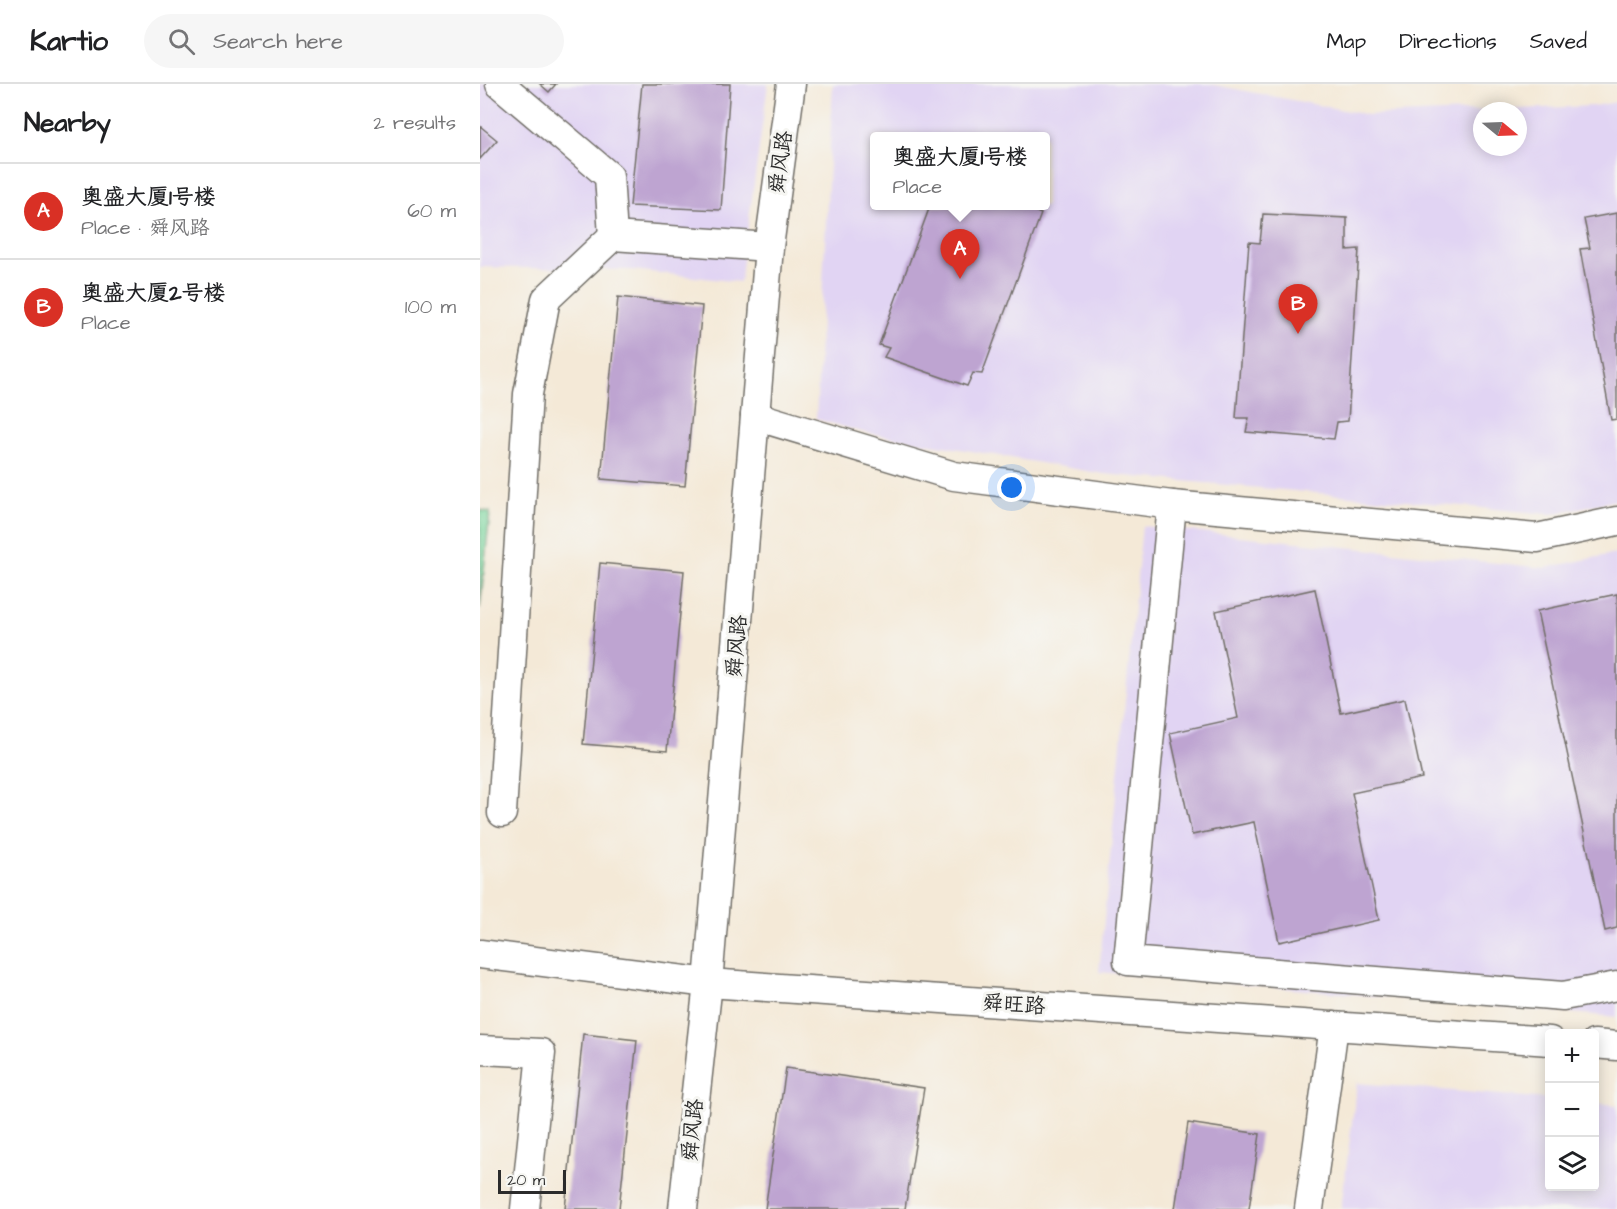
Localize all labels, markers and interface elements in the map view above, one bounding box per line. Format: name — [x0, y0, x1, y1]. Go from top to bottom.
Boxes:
search box — [144, 14, 564, 68]
text: Kartio — [30, 22, 108, 61]
icon: search — [165, 25, 198, 58]
text: Search here — [213, 26, 343, 57]
text: Map — [1326, 27, 1366, 56]
text: Directions — [1399, 27, 1497, 56]
text: Saved — [1530, 27, 1587, 56]
north arrow — [1473, 102, 1527, 156]
text: Nearby — [24, 105, 111, 141]
text: 2 results — [373, 109, 456, 137]
street label: 舜风路 — [762, 129, 799, 195]
popup — [870, 132, 1050, 210]
text: 奥盛大厦1号楼 — [893, 142, 1027, 173]
text: Place — [893, 173, 942, 201]
text: 奥盛大厦1号楼 — [81, 182, 216, 213]
text: A — [37, 197, 50, 225]
text: 60 m — [407, 197, 456, 225]
text: Place · 舜风路 — [81, 214, 209, 242]
pin: A — [940, 230, 980, 279]
text: 奥盛大厦2号楼 — [81, 278, 226, 309]
pin: B — [1278, 284, 1318, 334]
text: B — [36, 293, 51, 321]
text: 100 m — [405, 293, 456, 321]
text: Place — [81, 309, 131, 337]
your location — [997, 473, 1026, 502]
street label: 舜风路 — [719, 613, 754, 679]
street label: 舜旺路 — [982, 988, 1046, 1021]
map controls — [1545, 1029, 1599, 1191]
button: + — [1545, 1029, 1599, 1083]
button: − — [1545, 1083, 1599, 1137]
street label: 舜风路 — [675, 1097, 710, 1163]
button: layers — [1545, 1137, 1599, 1191]
scale bar — [498, 1167, 566, 1194]
text: 20 m — [507, 1169, 545, 1191]

